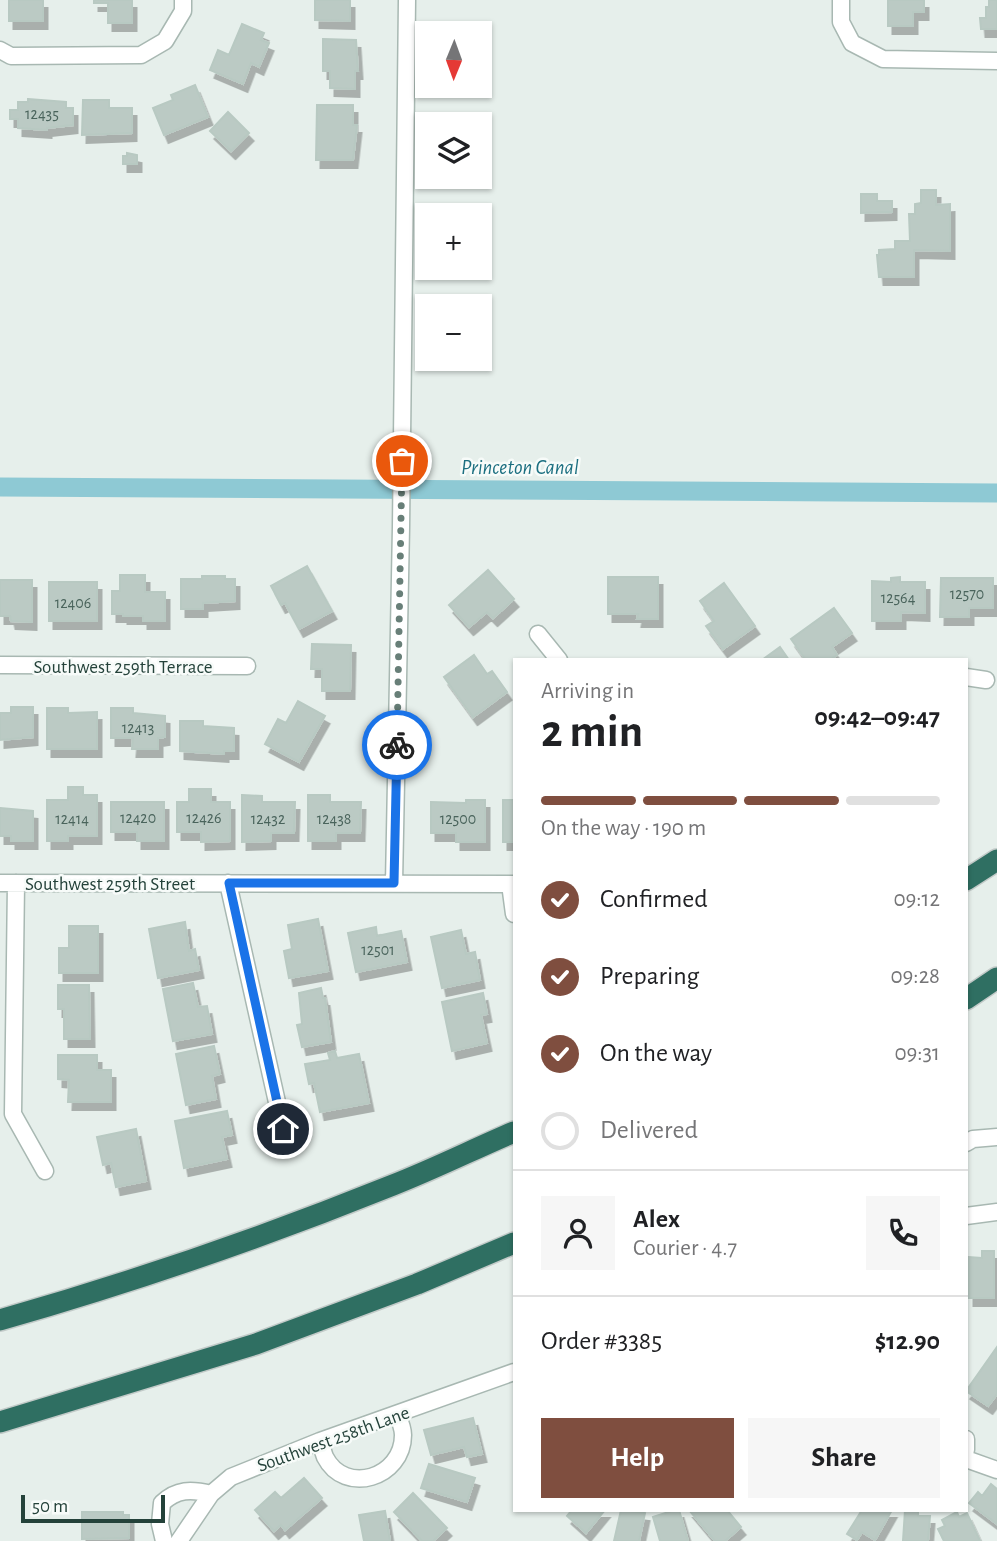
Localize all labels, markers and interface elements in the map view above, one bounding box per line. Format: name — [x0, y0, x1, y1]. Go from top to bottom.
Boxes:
north arrow — [415, 21, 492, 98]
map controls — [415, 21, 492, 371]
house number: 12435 — [25, 106, 59, 122]
button: layers — [415, 112, 492, 189]
button: + — [415, 203, 492, 280]
button: − — [415, 294, 492, 371]
pin — [372, 431, 432, 491]
icon: bag — [383, 442, 421, 480]
water label: Princeton Canal — [461, 457, 579, 478]
house number: 12570 — [950, 586, 984, 602]
house number: 12564 — [881, 590, 916, 606]
house number: 12406 — [55, 595, 91, 611]
street label: Southwest 259th Terrace — [33, 658, 213, 677]
text: Arriving in — [541, 680, 634, 703]
text: 09:42–09:47 — [814, 704, 940, 730]
text: 2 min — [541, 709, 643, 755]
courier — [362, 710, 432, 780]
house number: 12413 — [122, 720, 154, 736]
icon: bike — [378, 726, 416, 764]
house number: 12420 — [120, 810, 156, 826]
house number: 12426 — [186, 810, 222, 826]
house number: 12414 — [55, 811, 89, 827]
house number: 12432 — [251, 811, 285, 827]
house number: 12438 — [317, 811, 351, 827]
house number: 12500 — [440, 811, 476, 827]
text: On the way · 190 m — [541, 817, 706, 840]
street label: Southwest 259th Street — [25, 875, 195, 894]
icon: check — [541, 881, 579, 919]
text: Confirmed — [600, 886, 708, 912]
text: 09:12 — [893, 888, 940, 911]
house number: 12501 — [361, 942, 395, 958]
icon: check — [541, 958, 579, 996]
text: Preparing — [600, 963, 699, 989]
text: 09:28 — [890, 965, 940, 988]
icon: check — [541, 1035, 579, 1073]
text: On the way — [600, 1040, 712, 1066]
text: 09:31 — [894, 1042, 940, 1065]
pin — [253, 1099, 313, 1159]
icon: home — [264, 1110, 302, 1148]
text: Delivered — [600, 1117, 698, 1143]
button: person — [541, 1196, 615, 1270]
button: phone — [866, 1196, 940, 1270]
text: Alex — [633, 1206, 680, 1232]
text: Courier · 4.7 — [633, 1237, 737, 1260]
text: Order #3385 — [541, 1328, 662, 1354]
text: $12.90 — [875, 1328, 940, 1354]
street label: Southwest 258th Lane — [255, 1403, 412, 1476]
button: Help — [541, 1418, 734, 1498]
button: Share — [748, 1418, 940, 1498]
scale bar — [21, 1492, 164, 1524]
text: 50 m — [32, 1497, 68, 1516]

